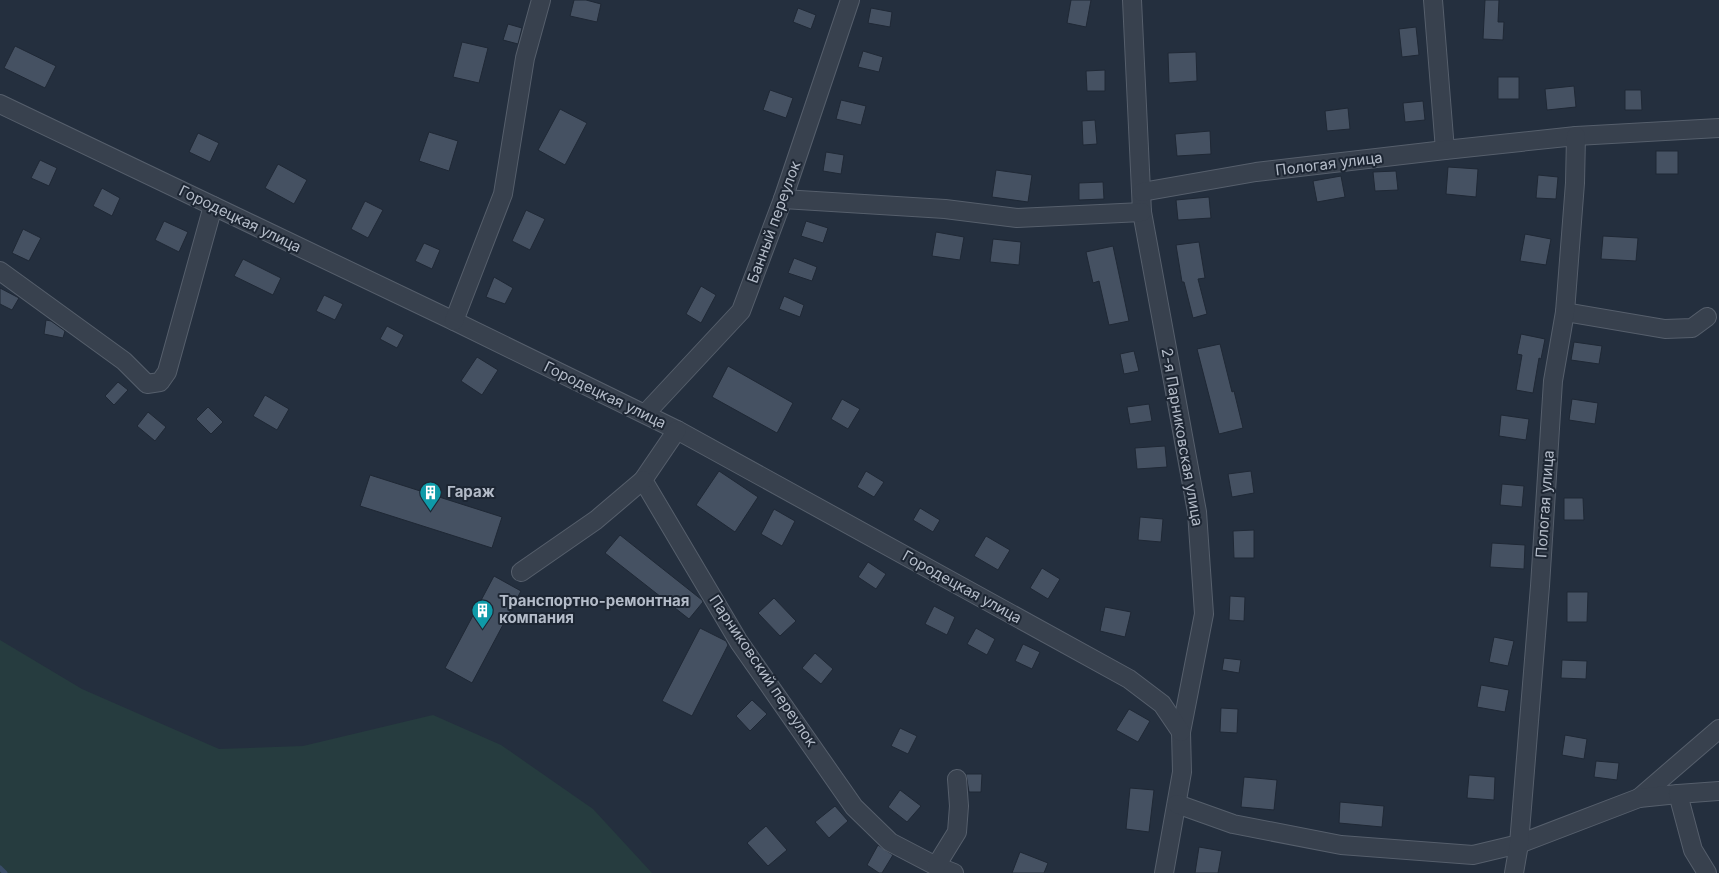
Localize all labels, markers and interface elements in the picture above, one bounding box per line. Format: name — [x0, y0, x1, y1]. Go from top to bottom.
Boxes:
street label: Пологая улица — [1274, 148, 1384, 180]
street label: Банный переулок — [743, 158, 804, 286]
street label: Городецкая улица — [176, 181, 304, 256]
street label: 2-я Парниковская улица — [1157, 346, 1208, 528]
street label: Городецкая улица — [541, 357, 669, 432]
street label: Пологая улица — [1531, 449, 1558, 558]
building icon: Гараж — [419, 480, 443, 511]
place label: Гараж — [447, 482, 495, 501]
street label: Городецкая улица — [899, 546, 1025, 627]
place label: Транспортно-ремонтная компания — [499, 591, 689, 627]
street label: Парниковский переулок — [705, 591, 821, 750]
building icon: Транспортно-ремонтная компания — [471, 598, 495, 629]

